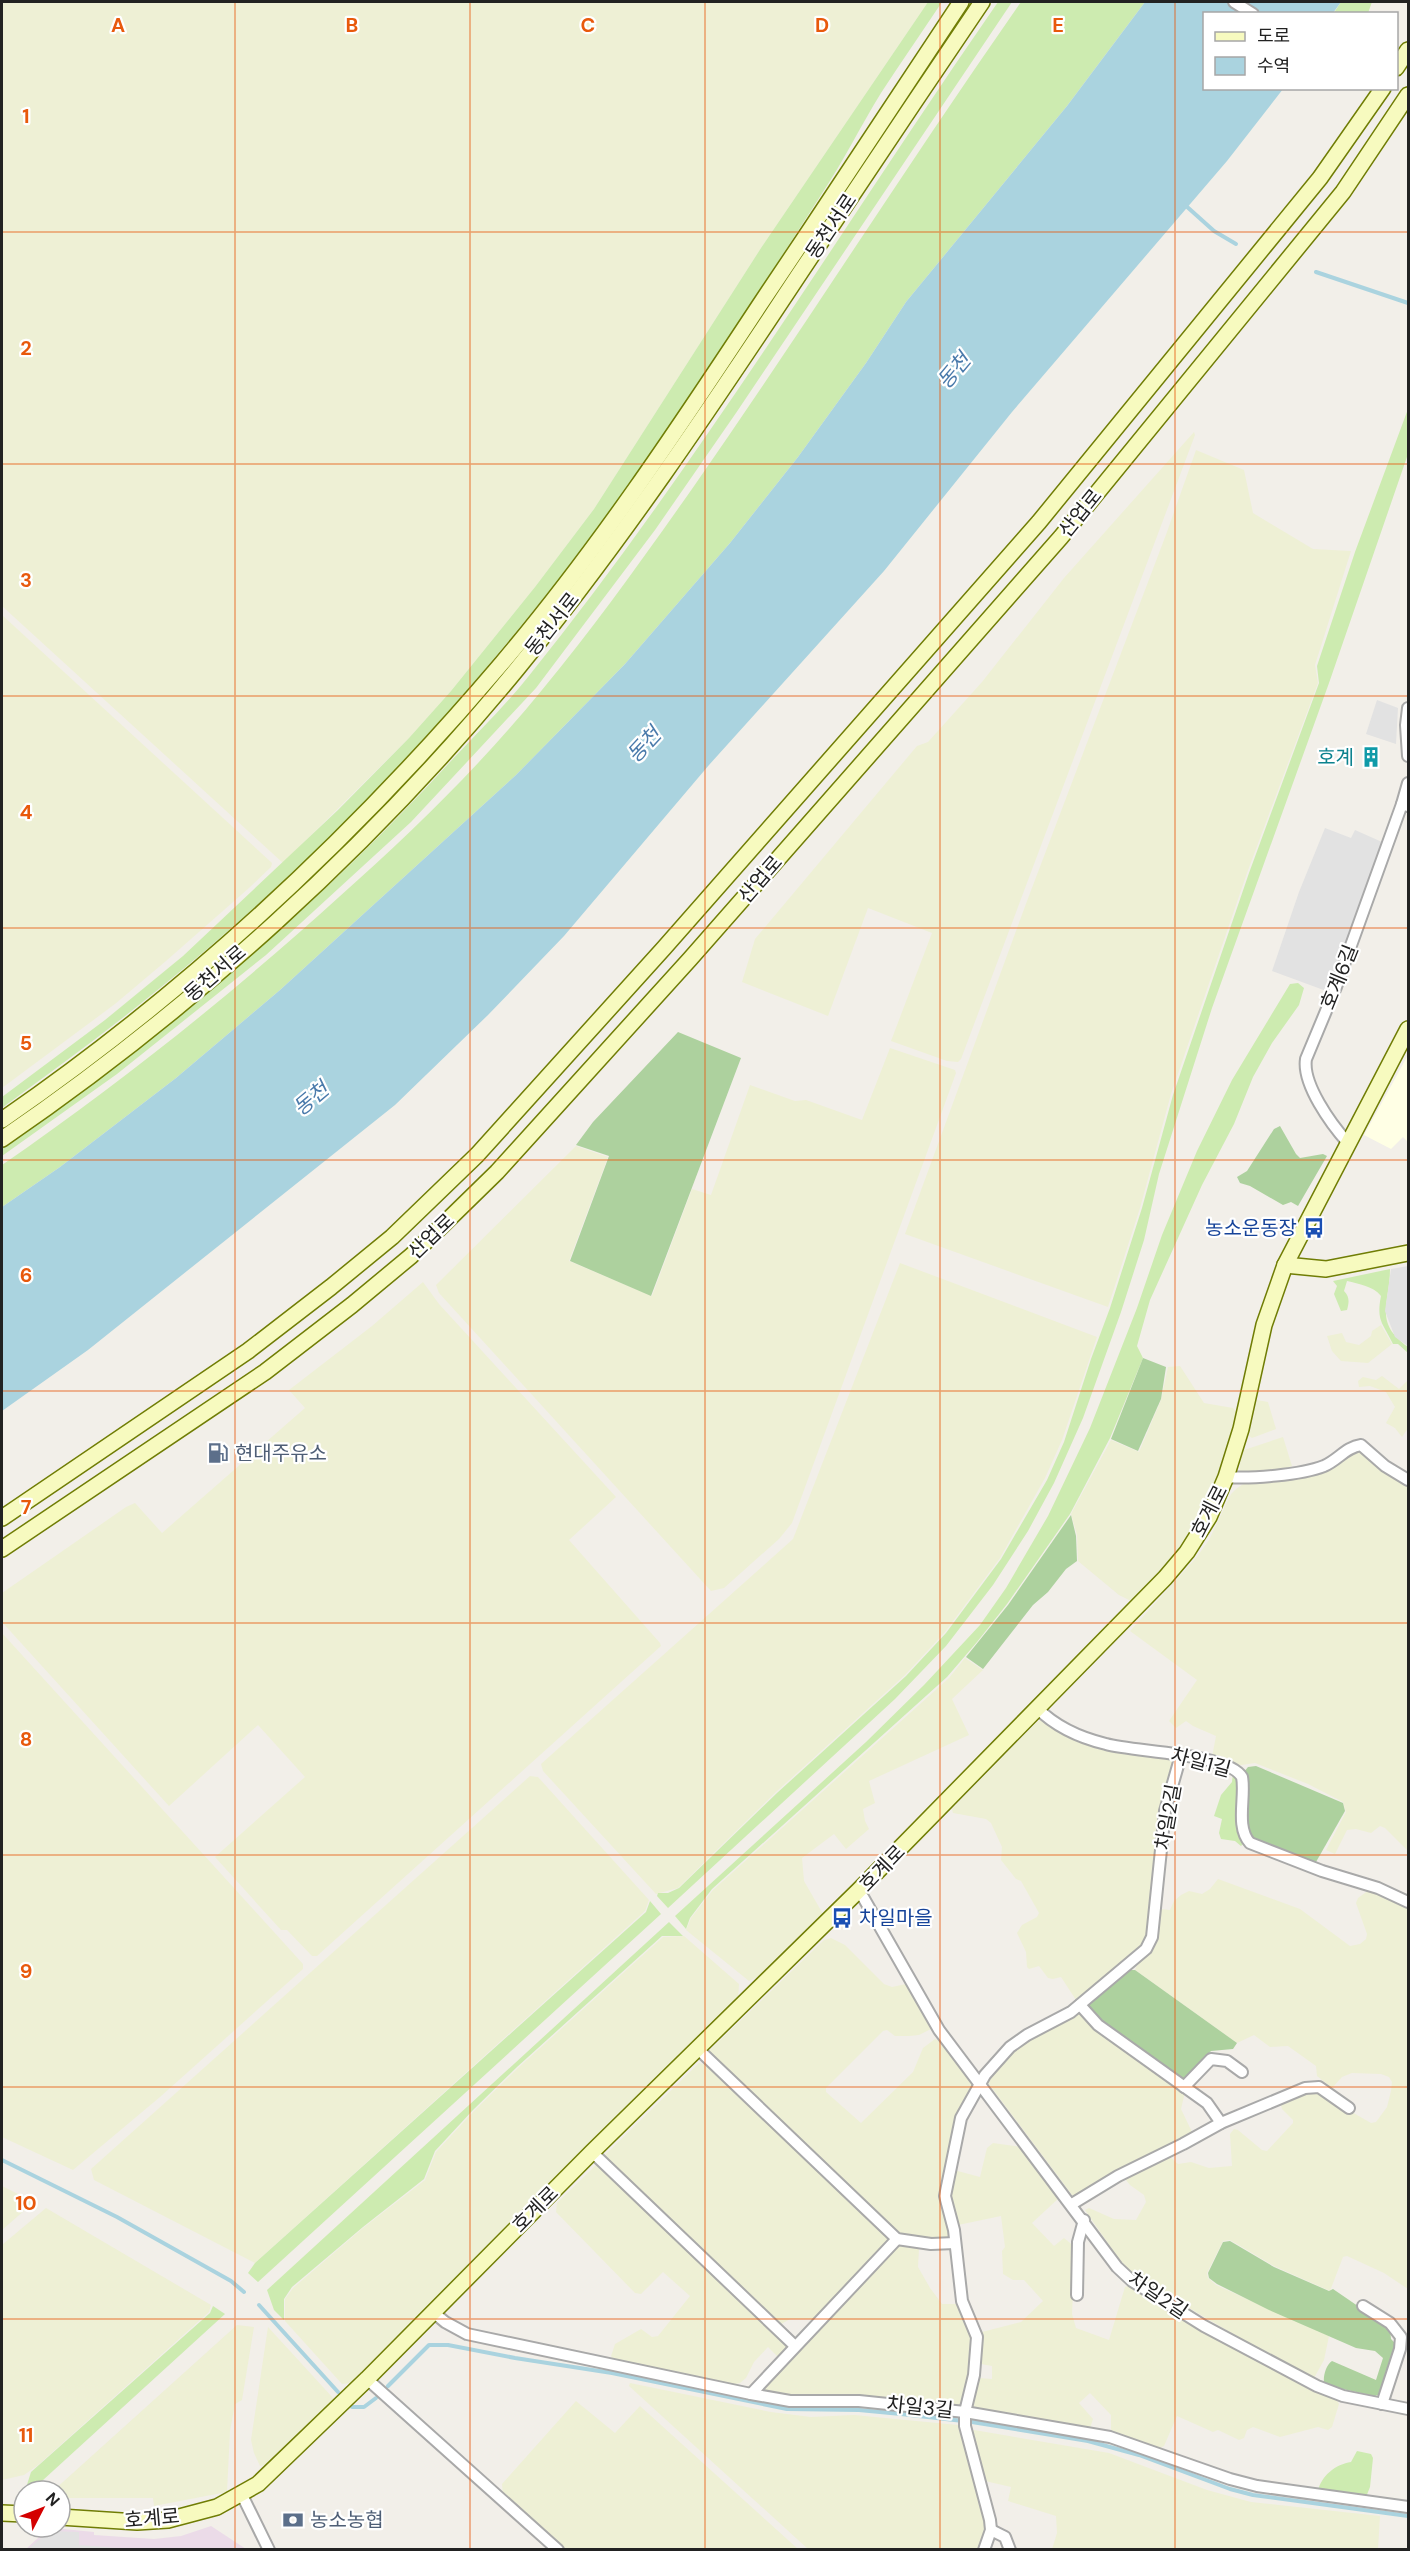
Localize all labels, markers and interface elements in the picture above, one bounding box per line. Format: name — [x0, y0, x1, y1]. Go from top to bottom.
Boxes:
text: A — [111, 12, 125, 38]
text: B — [346, 12, 358, 38]
text: C — [581, 12, 595, 38]
text: D — [815, 12, 829, 38]
text: E — [1052, 12, 1064, 38]
legend — [1203, 12, 1398, 90]
text: 도로 — [1257, 24, 1290, 48]
text: 수역 — [1257, 54, 1290, 78]
text: 1 — [22, 103, 30, 129]
street label: 동천서로 — [800, 188, 862, 264]
text: 2 — [20, 335, 32, 361]
water label: 동천 — [931, 345, 979, 395]
street label: 산업로 — [1053, 483, 1107, 543]
text: 3 — [20, 567, 32, 593]
street label: 동천서로 — [519, 587, 585, 661]
water label: 동천 — [621, 719, 669, 769]
place label: 호계 — [1317, 744, 1354, 770]
building icon: 호계 — [1359, 745, 1383, 769]
text: 4 — [20, 799, 33, 825]
street label: 산업로 — [732, 850, 788, 908]
street label: 동천서로 — [179, 939, 251, 1007]
street label: 호계6길 — [1314, 941, 1364, 1013]
text: 5 — [20, 1030, 32, 1056]
water label: 동천 — [287, 1074, 337, 1122]
street label: 산업로 — [402, 1207, 460, 1265]
place label: 농소운동장 — [1205, 1215, 1297, 1241]
bus stop icon: 농소운동장 — [1302, 1216, 1326, 1240]
text: 6 — [20, 1262, 32, 1288]
place label: 현대주유소 — [235, 1440, 327, 1466]
fuel station icon: 현대주유소 — [206, 1441, 230, 1465]
street label: 호계로 — [1185, 1481, 1233, 1541]
text: 7 — [21, 1494, 32, 1520]
text: 8 — [20, 1726, 32, 1752]
street label: 차일1길 — [1168, 1741, 1234, 1783]
street label: 차일2길 — [1149, 1782, 1187, 1852]
street label: 호계로 — [853, 1839, 911, 1897]
place label: 차일마을 — [859, 1905, 933, 1931]
bus stop icon: 차일마을 — [830, 1906, 854, 1930]
text: 9 — [20, 1958, 32, 1984]
street label: 호계로 — [506, 2180, 564, 2238]
text: 10 — [15, 2190, 37, 2216]
street label: 차일2길 — [1123, 2266, 1193, 2324]
street label: 차일3길 — [885, 2391, 955, 2423]
text: 11 — [19, 2422, 33, 2448]
north arrow — [12, 2479, 72, 2539]
text: N — [41, 2488, 64, 2511]
street label: 호계로 — [123, 2503, 181, 2533]
place label: 농소농협 — [310, 2507, 384, 2533]
bank icon: 농소농협 — [281, 2508, 305, 2532]

